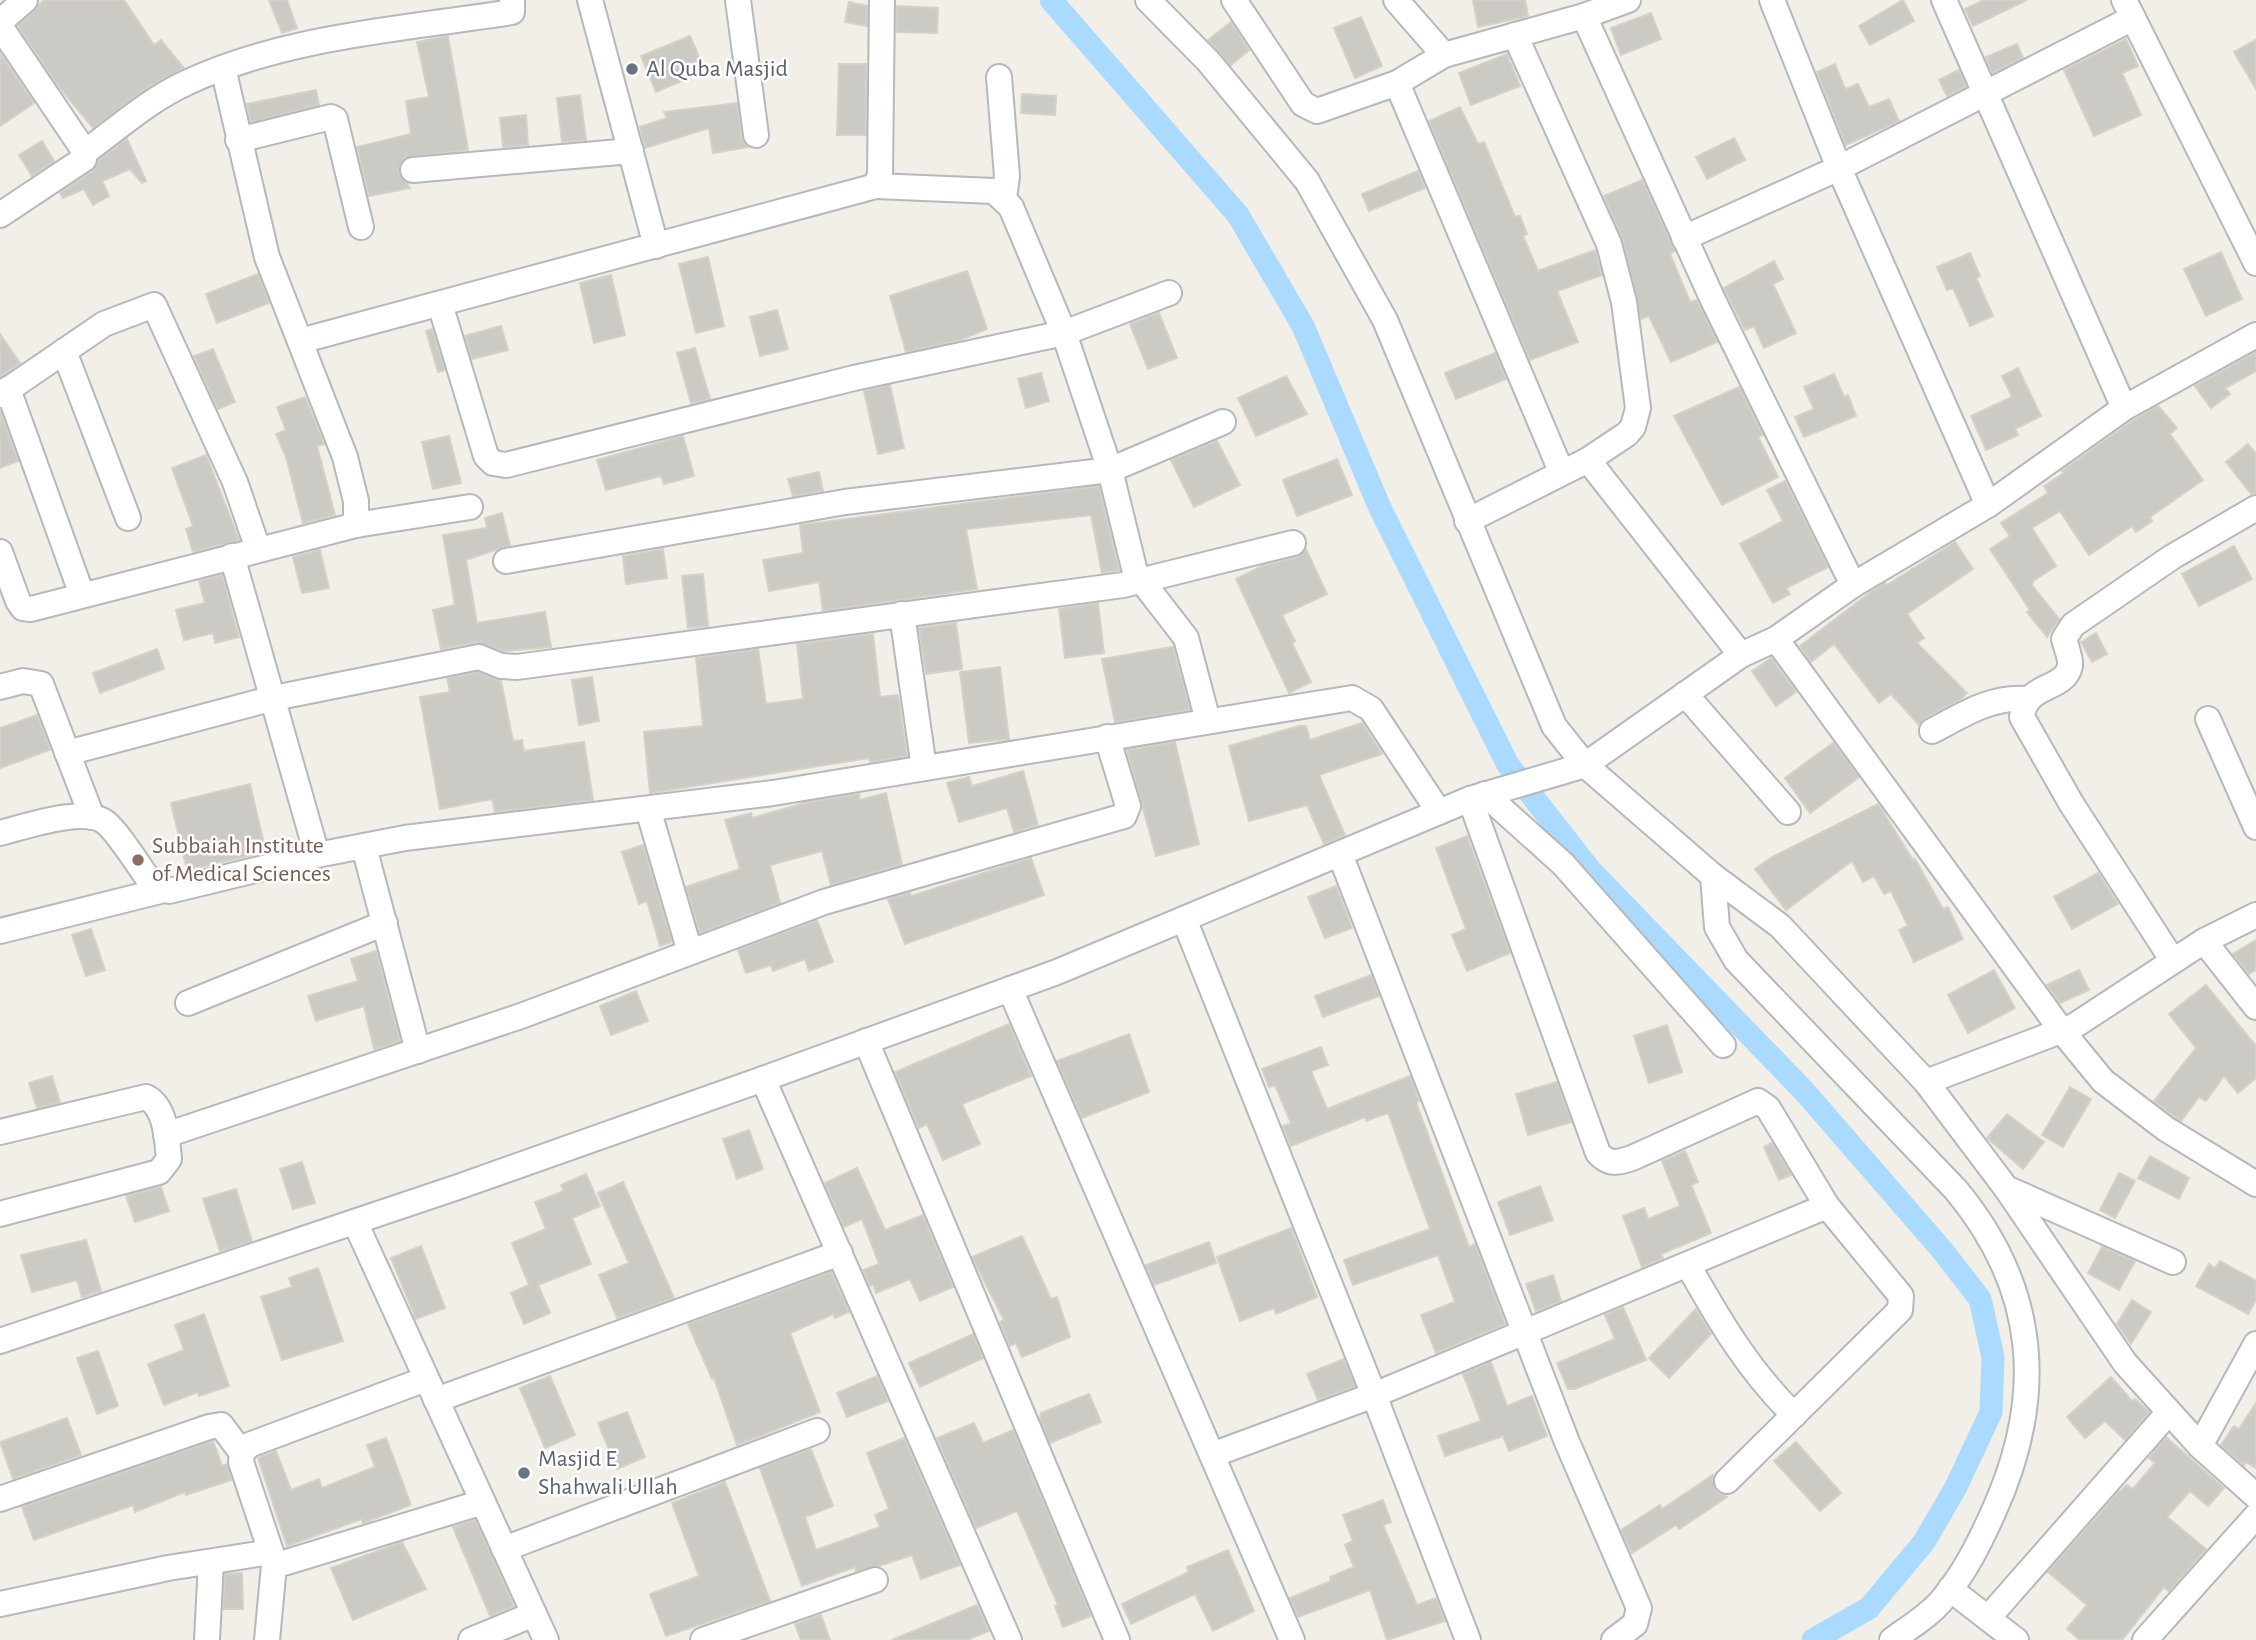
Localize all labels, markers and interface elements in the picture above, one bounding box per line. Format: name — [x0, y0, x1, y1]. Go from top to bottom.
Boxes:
place label: Al Quba Masjid — [646, 57, 788, 81]
marker: Al Quba Masjid — [624, 61, 640, 77]
place label: Subbaiah Institute of Medical Sciences — [152, 834, 331, 886]
marker: Subbaiah Institute of Medical Sciences — [130, 852, 146, 868]
place label: Masjid E Shahwali Ullah — [538, 1447, 678, 1499]
marker: Masjid E Shahwali Ullah — [516, 1465, 532, 1481]

